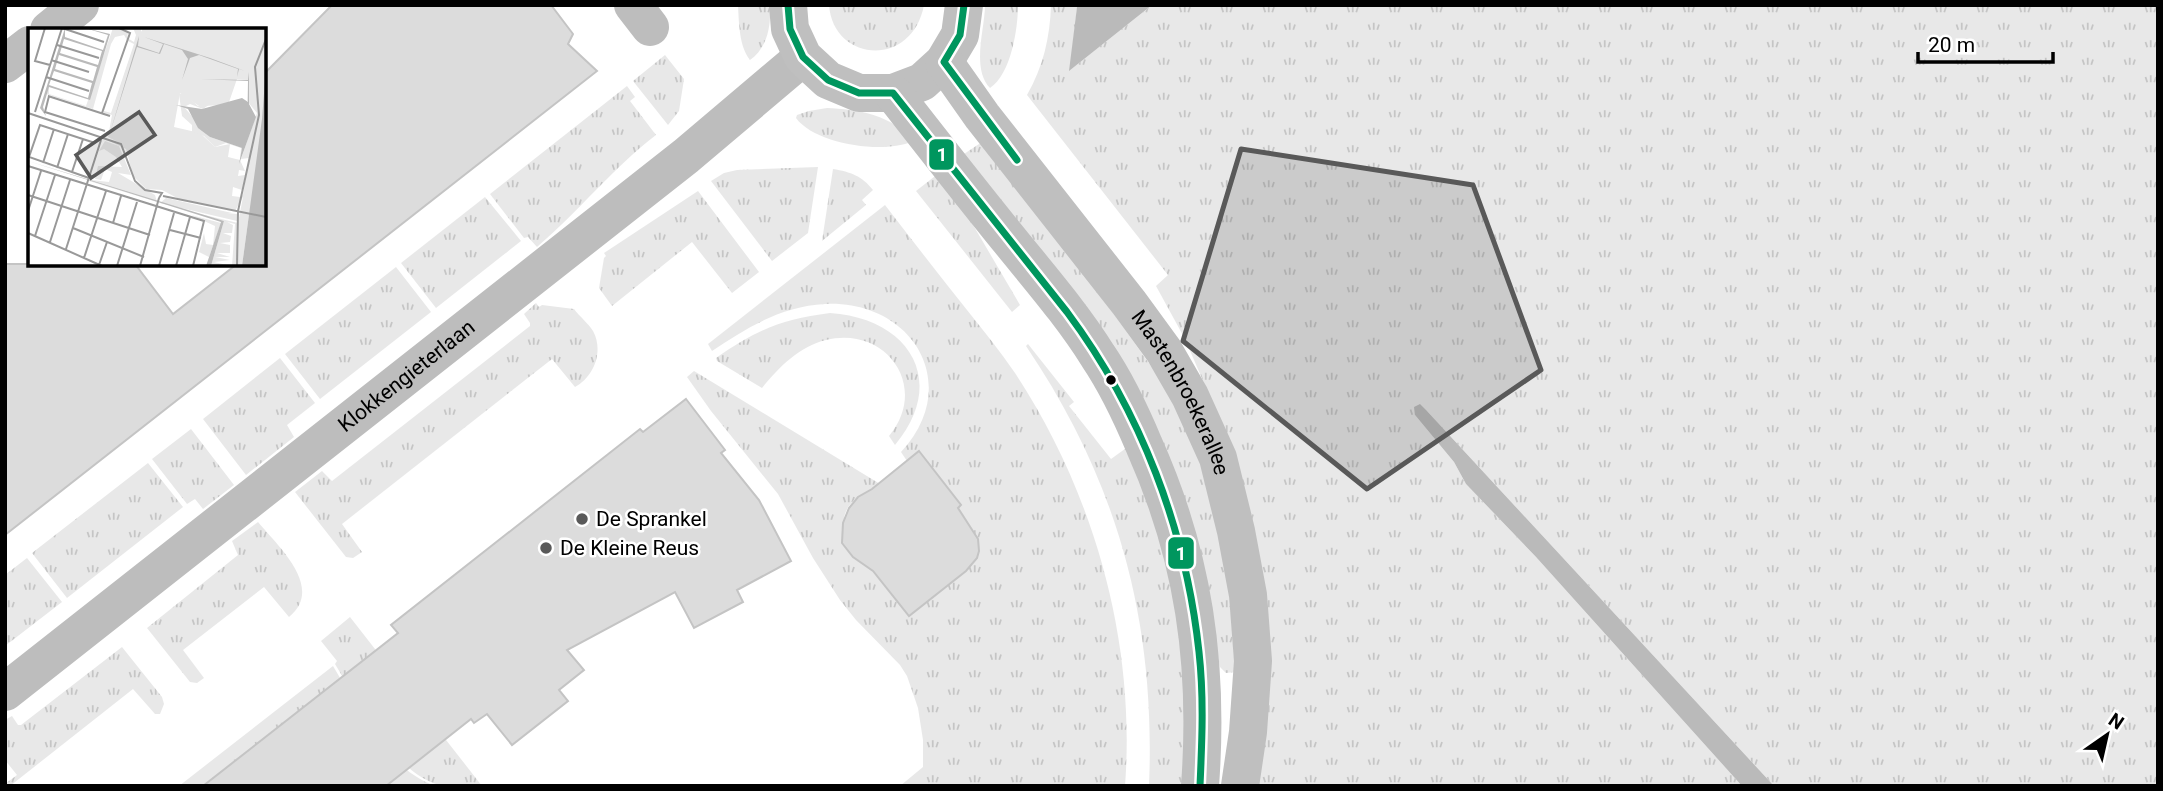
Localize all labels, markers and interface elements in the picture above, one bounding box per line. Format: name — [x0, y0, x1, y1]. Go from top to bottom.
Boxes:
scale bar — [1918, 21, 2053, 65]
inset map — [28, 28, 266, 266]
text: 20 m — [1928, 33, 1975, 57]
line badge: 1 — [928, 138, 955, 171]
text: 1 — [937, 143, 947, 166]
street label: Mastenbroekerallee — [1126, 306, 1234, 477]
street label: Klokkengieterlaan — [334, 315, 480, 437]
unlabelled marker — [1104, 373, 1118, 387]
place label: De Sprankel — [596, 507, 707, 531]
marker: De Sprankel — [574, 511, 590, 527]
place label: De Kleine Reus — [560, 536, 699, 560]
line badge: 1 — [1167, 536, 1195, 570]
marker: De Kleine Reus — [538, 540, 554, 556]
text: 1 — [1176, 542, 1186, 565]
north arrow — [2072, 700, 2142, 770]
text: N — [2104, 708, 2128, 735]

